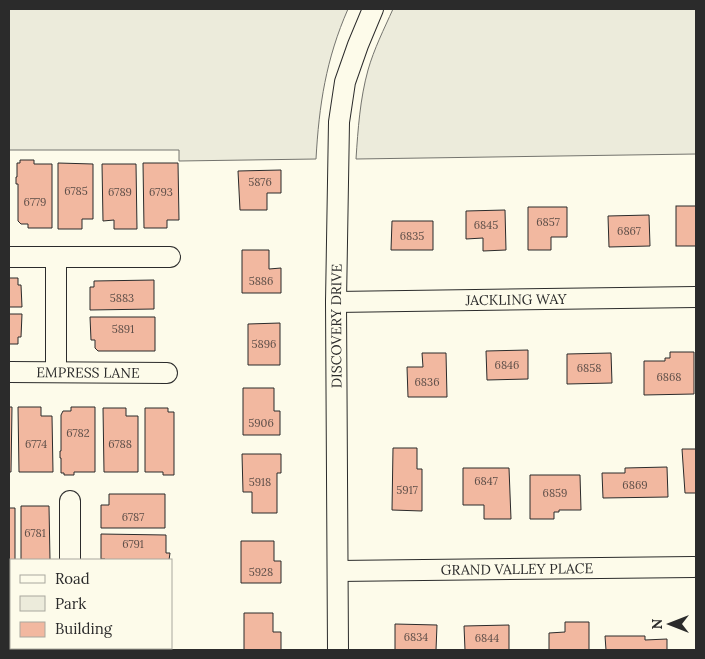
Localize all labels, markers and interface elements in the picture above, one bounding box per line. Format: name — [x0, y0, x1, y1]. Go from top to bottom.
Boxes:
house number: 5876 — [248, 175, 272, 189]
house number: 6785 — [64, 184, 88, 198]
house number: 6789 — [108, 185, 132, 199]
house number: 6793 — [149, 185, 173, 199]
house number: 6779 — [24, 195, 46, 209]
house number: 6857 — [536, 215, 560, 229]
house number: 6845 — [474, 218, 498, 232]
house number: 6867 — [617, 224, 641, 238]
house number: 6835 — [400, 229, 424, 243]
street label: DISCOVERY DRIVE — [327, 263, 346, 388]
house number: 5886 — [249, 274, 273, 288]
street label: JACKLING WAY — [464, 290, 568, 309]
house number: 5883 — [110, 291, 134, 305]
house number: 5891 — [112, 322, 134, 336]
house number: 5896 — [252, 337, 276, 351]
house number: 6846 — [495, 358, 519, 372]
house number: 6858 — [577, 361, 601, 375]
street label: EMPRESS LANE — [36, 363, 140, 382]
house number: 6868 — [656, 370, 682, 384]
house number: 6836 — [414, 375, 440, 389]
house number: 5906 — [248, 416, 274, 430]
house number: 6782 — [66, 426, 90, 440]
house number: 6774 — [25, 437, 47, 451]
house number: 6788 — [108, 437, 132, 451]
house number: 6847 — [474, 474, 498, 488]
house number: 5918 — [249, 475, 271, 489]
house number: 6869 — [622, 478, 648, 492]
house number: 5917 — [396, 483, 418, 497]
house number: 6859 — [543, 486, 567, 500]
house number: 6787 — [122, 510, 144, 524]
house number: 6781 — [24, 526, 46, 540]
house number: 6791 — [122, 537, 144, 551]
legend — [10, 559, 172, 649]
street label: GRAND VALLEY PLACE — [441, 559, 594, 579]
house number: 5928 — [249, 565, 273, 579]
text: Road — [55, 569, 90, 588]
text: Park — [55, 594, 86, 613]
north arrow — [645, 599, 695, 649]
text: N — [648, 618, 666, 629]
text: Building — [55, 619, 113, 638]
house number: 6834 — [404, 630, 428, 644]
house number: 6844 — [475, 631, 499, 645]

